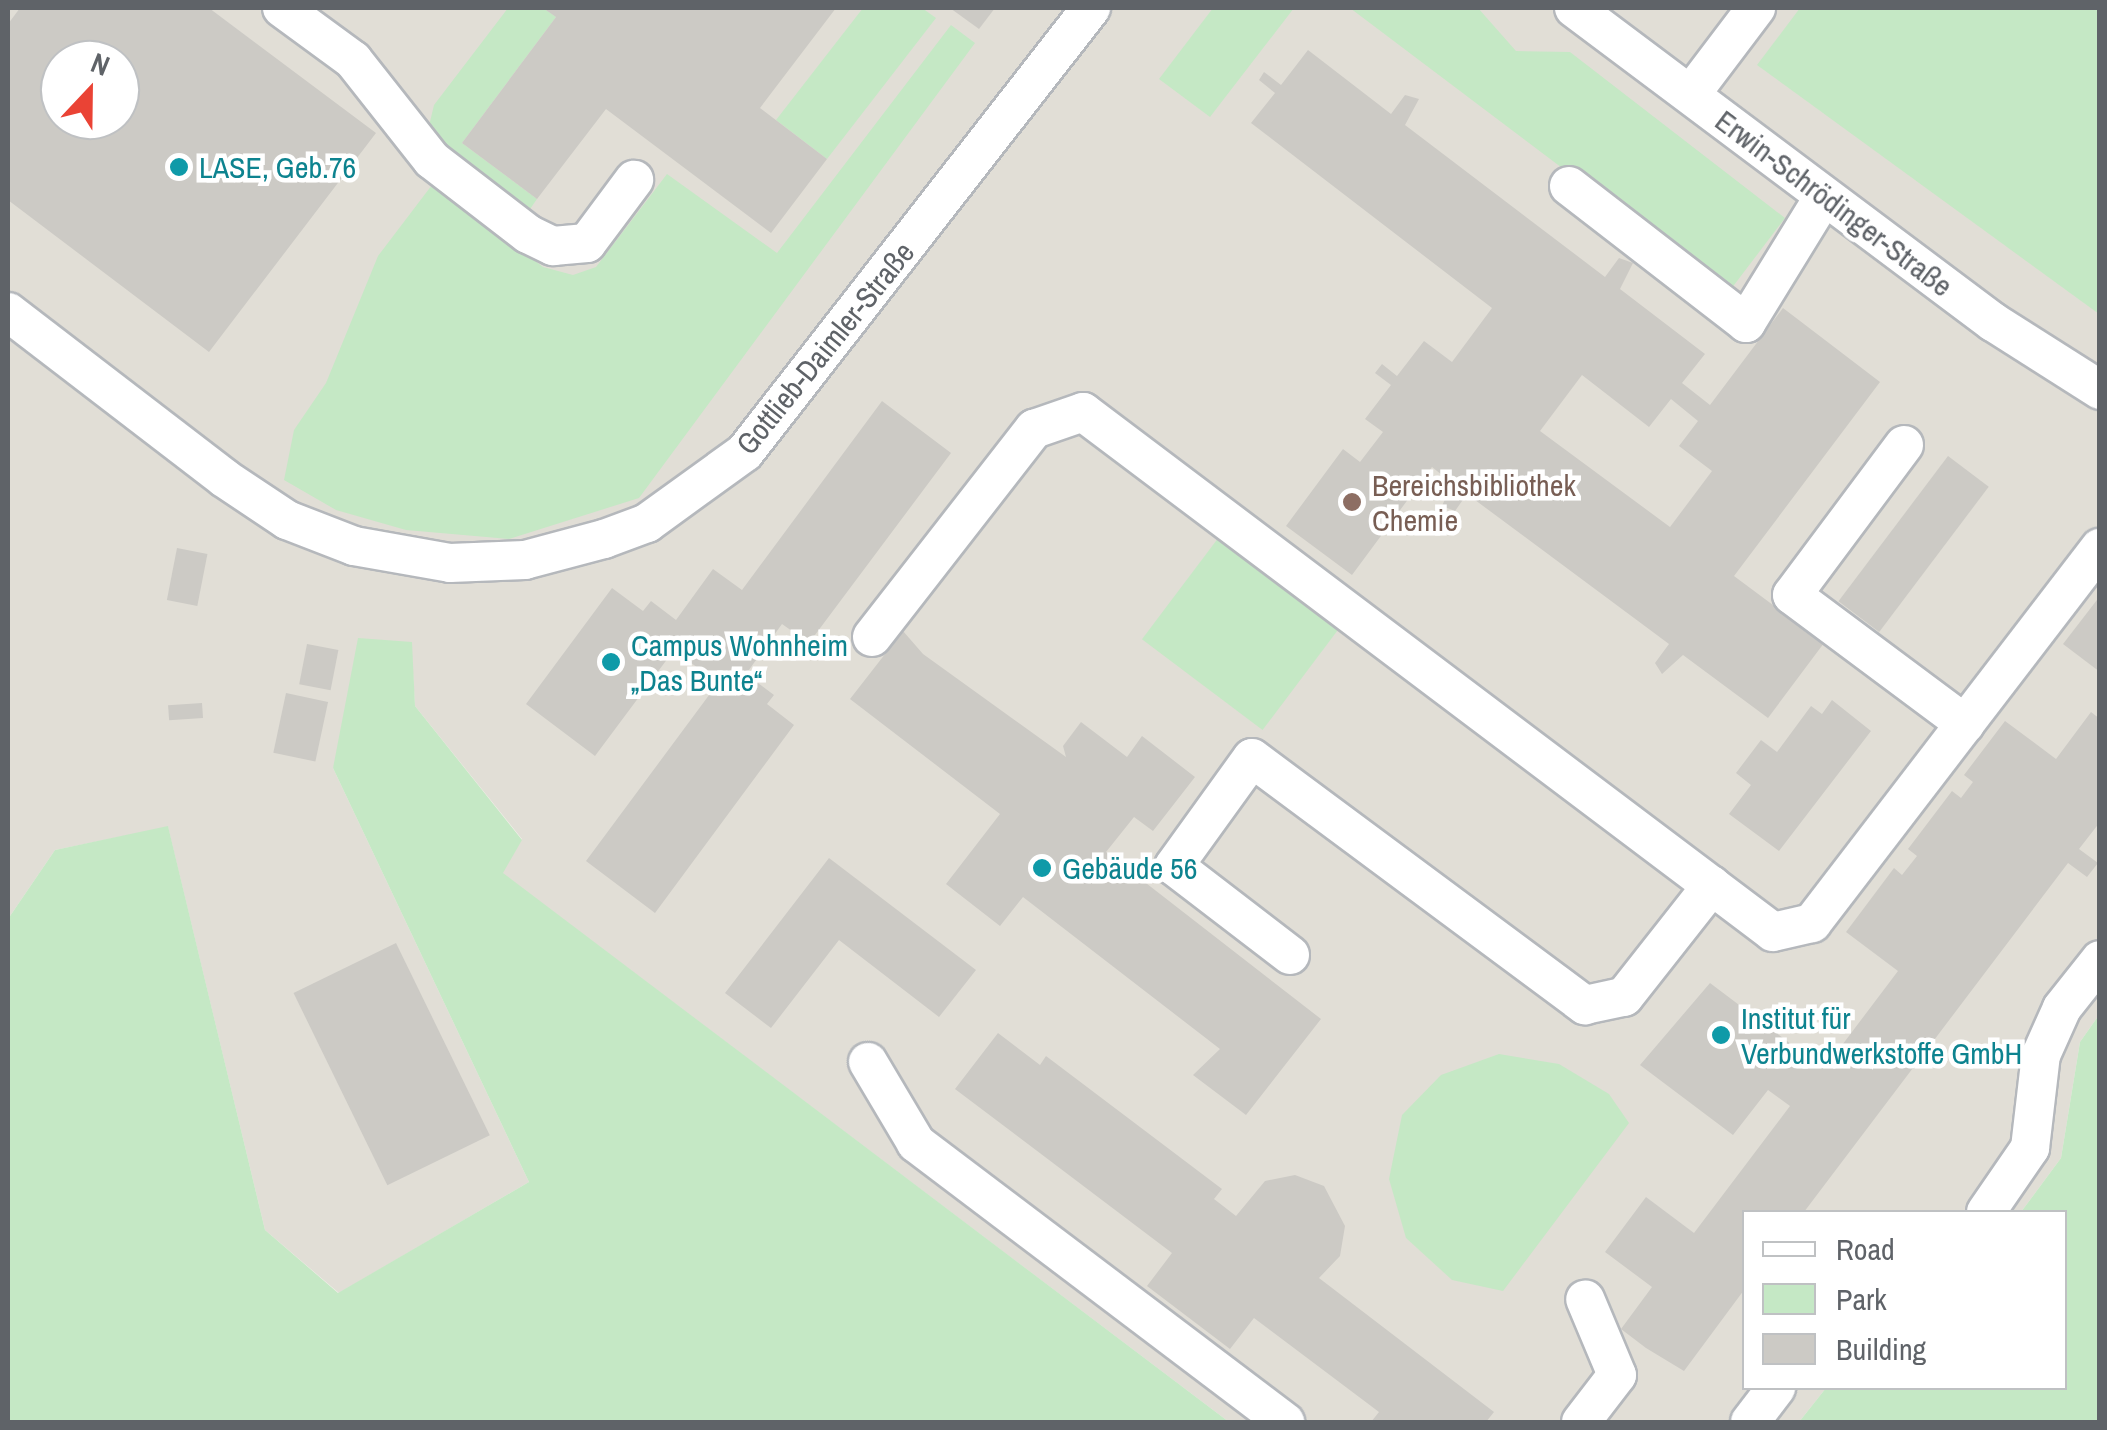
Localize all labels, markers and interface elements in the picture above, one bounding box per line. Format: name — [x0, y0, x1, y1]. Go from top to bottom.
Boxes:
north arrow — [40, 40, 140, 140]
text: N — [86, 43, 115, 85]
street label: Erwin-Schrödinger-Straße — [1709, 102, 1959, 304]
place label: LASE, Geb.76 — [199, 149, 356, 185]
marker: LASE, Geb.76 — [168, 156, 190, 178]
street label: Gottlieb-Daimler-Straße — [728, 235, 922, 461]
place label: Bereichsbibliothek Chemie — [1372, 467, 1576, 538]
marker: Bereichsbibliothek Chemie — [1341, 491, 1363, 513]
place label: Campus Wohnheim „Das Bunte“ — [631, 627, 848, 698]
marker: Campus Wohnheim „Das Bunte“ — [600, 651, 622, 673]
place label: Gebäude 56 — [1062, 850, 1197, 886]
marker: Gebäude 56 — [1031, 857, 1053, 879]
place label: Institut für Verbundwerkstoffe GmbH — [1741, 1000, 2022, 1070]
marker: Institut für Verbundwerkstoffe GmbH — [1710, 1024, 1732, 1046]
legend — [1742, 1210, 2067, 1390]
text: Road — [1836, 1229, 1895, 1269]
text: Park — [1836, 1279, 1887, 1319]
text: Building — [1836, 1329, 1926, 1369]

